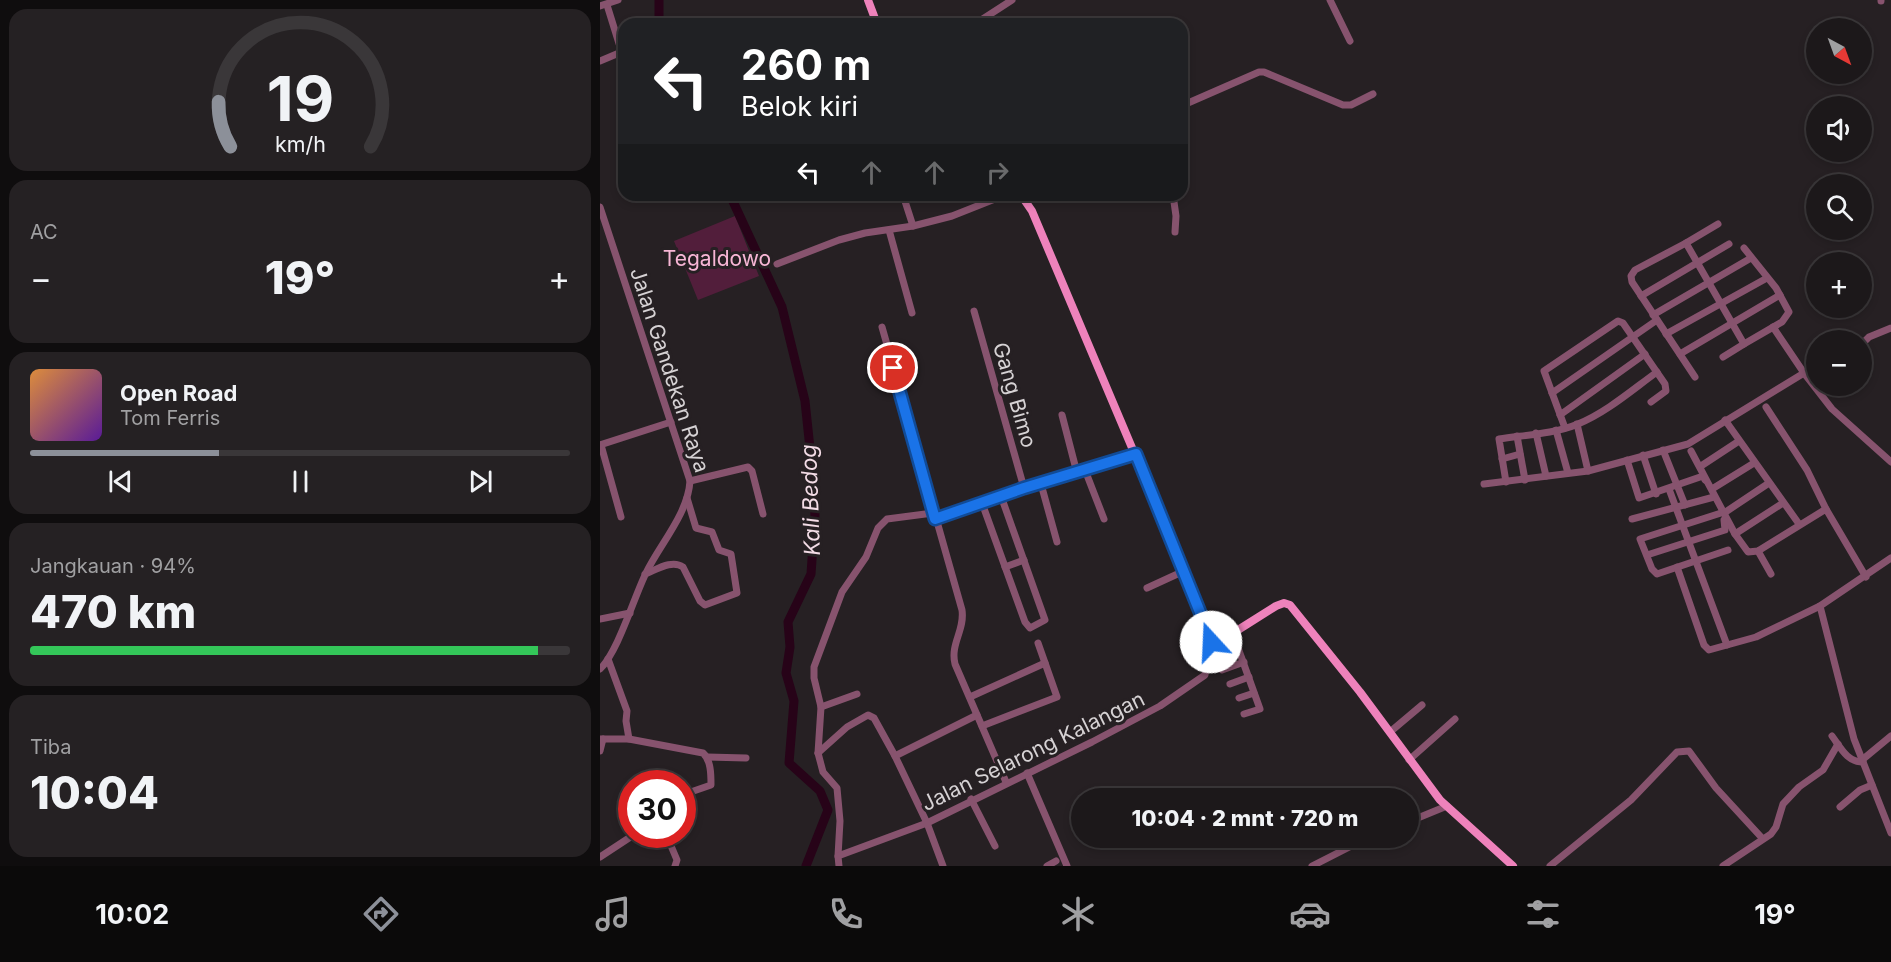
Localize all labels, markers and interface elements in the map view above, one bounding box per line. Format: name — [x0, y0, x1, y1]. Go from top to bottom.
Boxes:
north arrow — [1806, 18, 1872, 84]
map controls — [1806, 18, 1872, 396]
text: 260 m — [741, 39, 871, 90]
icon: left — [642, 42, 720, 120]
text: 19 — [266, 61, 334, 136]
text: Belok kiri — [741, 90, 858, 123]
button: sound — [1806, 96, 1872, 162]
text: km/h — [275, 132, 325, 158]
icon: left — [792, 156, 825, 189]
icon: ahead — [855, 156, 888, 189]
icon: ahead — [918, 156, 951, 189]
icon: right — [981, 156, 1014, 189]
button: search — [1806, 174, 1872, 240]
text: AC — [30, 220, 58, 244]
park label: Tegaldowo — [663, 246, 771, 271]
text: 19° — [265, 250, 335, 305]
button: + — [1806, 252, 1872, 318]
text: − — [30, 258, 52, 298]
text: + — [548, 258, 570, 298]
street label: Jalan Gandekan Raya — [625, 264, 715, 476]
button: − — [1806, 330, 1872, 396]
street label: Gang Bimo — [988, 339, 1042, 451]
pin — [867, 342, 918, 393]
icon: arrive — [876, 351, 909, 384]
text: Open Road — [120, 380, 237, 406]
text: Tom Ferris — [120, 406, 220, 430]
water label: Kali Bedog — [795, 444, 825, 556]
icon: previous — [104, 465, 137, 498]
icon: pause — [284, 465, 317, 498]
icon: next — [464, 465, 497, 498]
text: Jangkauan · 94% — [30, 554, 196, 578]
text: 470 km — [30, 584, 196, 639]
position arrow — [1179, 610, 1243, 674]
street label: Jalan Selarong Kalangan — [917, 686, 1149, 816]
text: Tiba — [30, 735, 71, 759]
text: 10:04 — [30, 765, 159, 820]
speed limit sign: 30 — [618, 770, 696, 848]
text: 10:04 · 2 mnt · 720 m — [1132, 805, 1358, 831]
icon: directions — [360, 893, 402, 935]
icon: music — [592, 893, 634, 935]
icon: phone — [825, 893, 867, 935]
icon: climate — [1057, 893, 1099, 935]
icon: car — [1289, 893, 1331, 935]
icon: filters — [1522, 893, 1564, 935]
text: 10:02 — [95, 898, 169, 931]
text: 19° — [1754, 898, 1796, 931]

